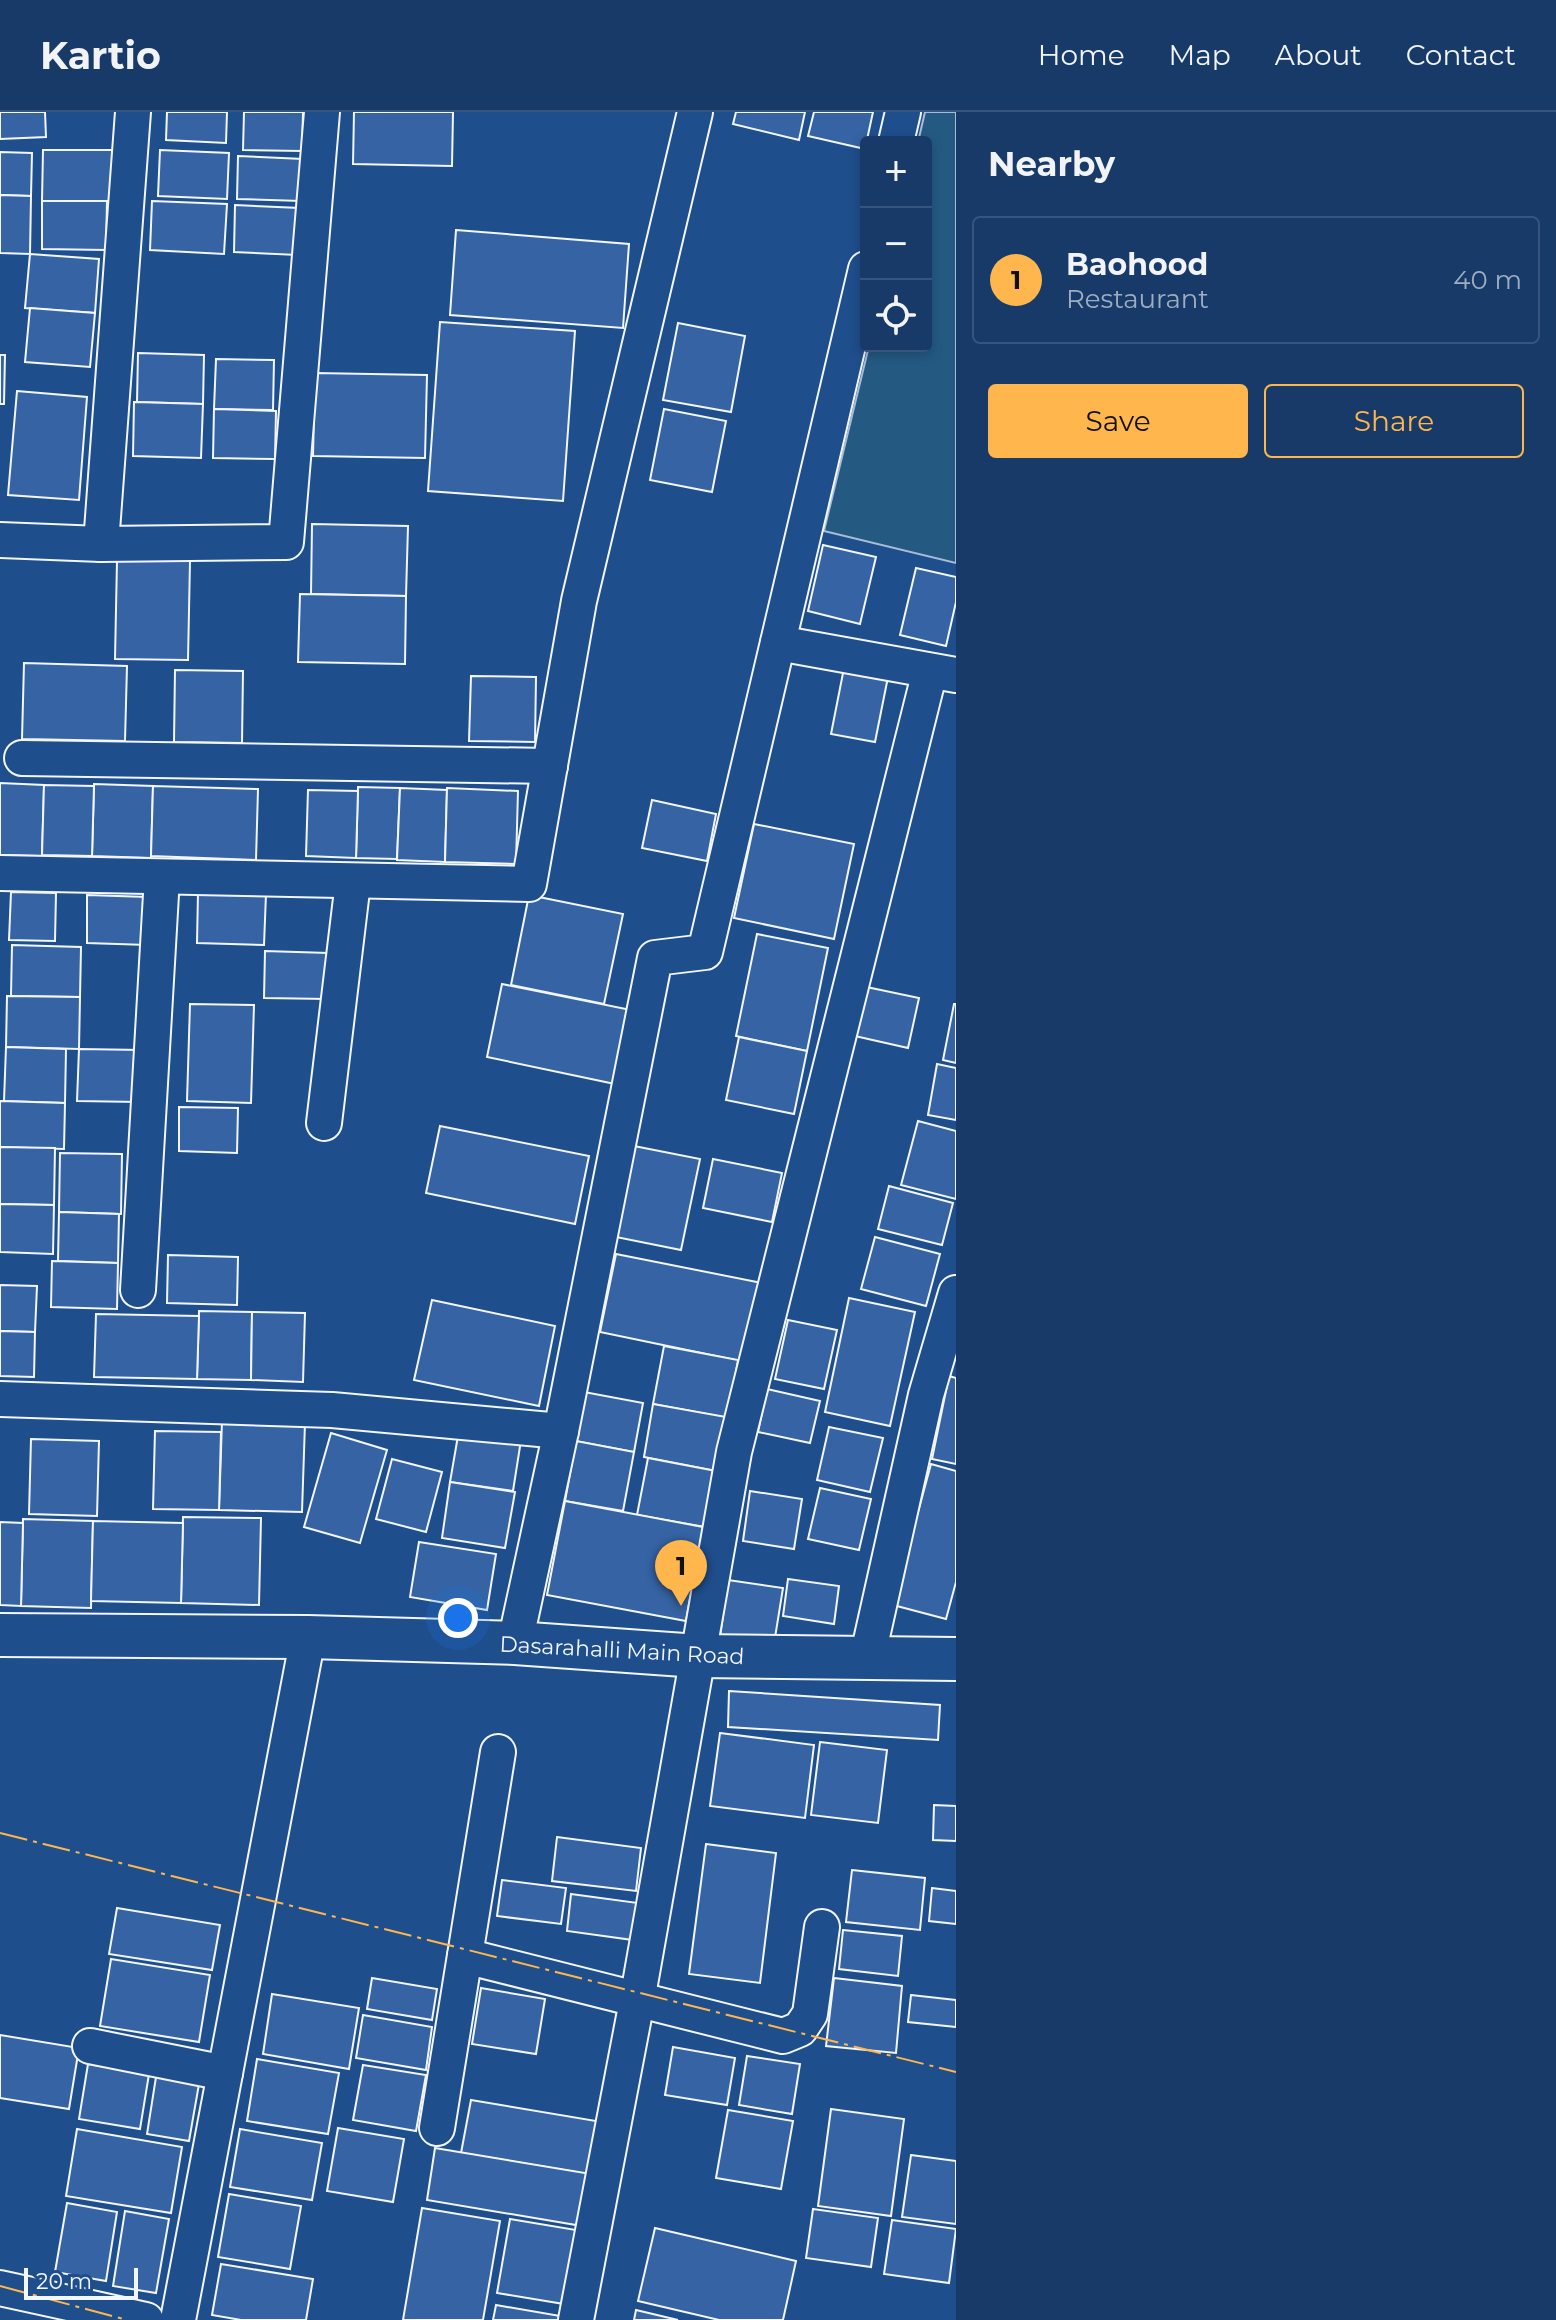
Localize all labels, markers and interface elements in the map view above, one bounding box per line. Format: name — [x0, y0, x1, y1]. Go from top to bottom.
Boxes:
text: Kartio — [40, 32, 161, 79]
text: Home — [1038, 38, 1125, 72]
text: Map — [1169, 38, 1231, 72]
text: About — [1275, 38, 1362, 72]
text: Contact — [1406, 38, 1516, 72]
map controls — [860, 136, 932, 352]
button: + — [860, 136, 932, 208]
text: Nearby — [988, 143, 1115, 185]
button: − — [860, 208, 932, 280]
text: Baohood — [1066, 246, 1208, 283]
text: 1 — [1011, 264, 1021, 296]
text: 40 m — [1453, 264, 1522, 296]
button: locate — [860, 280, 932, 352]
text: Restaurant — [1066, 283, 1209, 315]
button: Save — [988, 384, 1248, 458]
button: Share — [1264, 384, 1524, 458]
pin: 1 — [655, 1540, 707, 1606]
your location — [438, 1598, 478, 1638]
street label: Dasarahalli Main Road — [499, 1631, 745, 1670]
scale bar — [24, 2264, 138, 2300]
text: 20 m — [36, 2268, 92, 2295]

